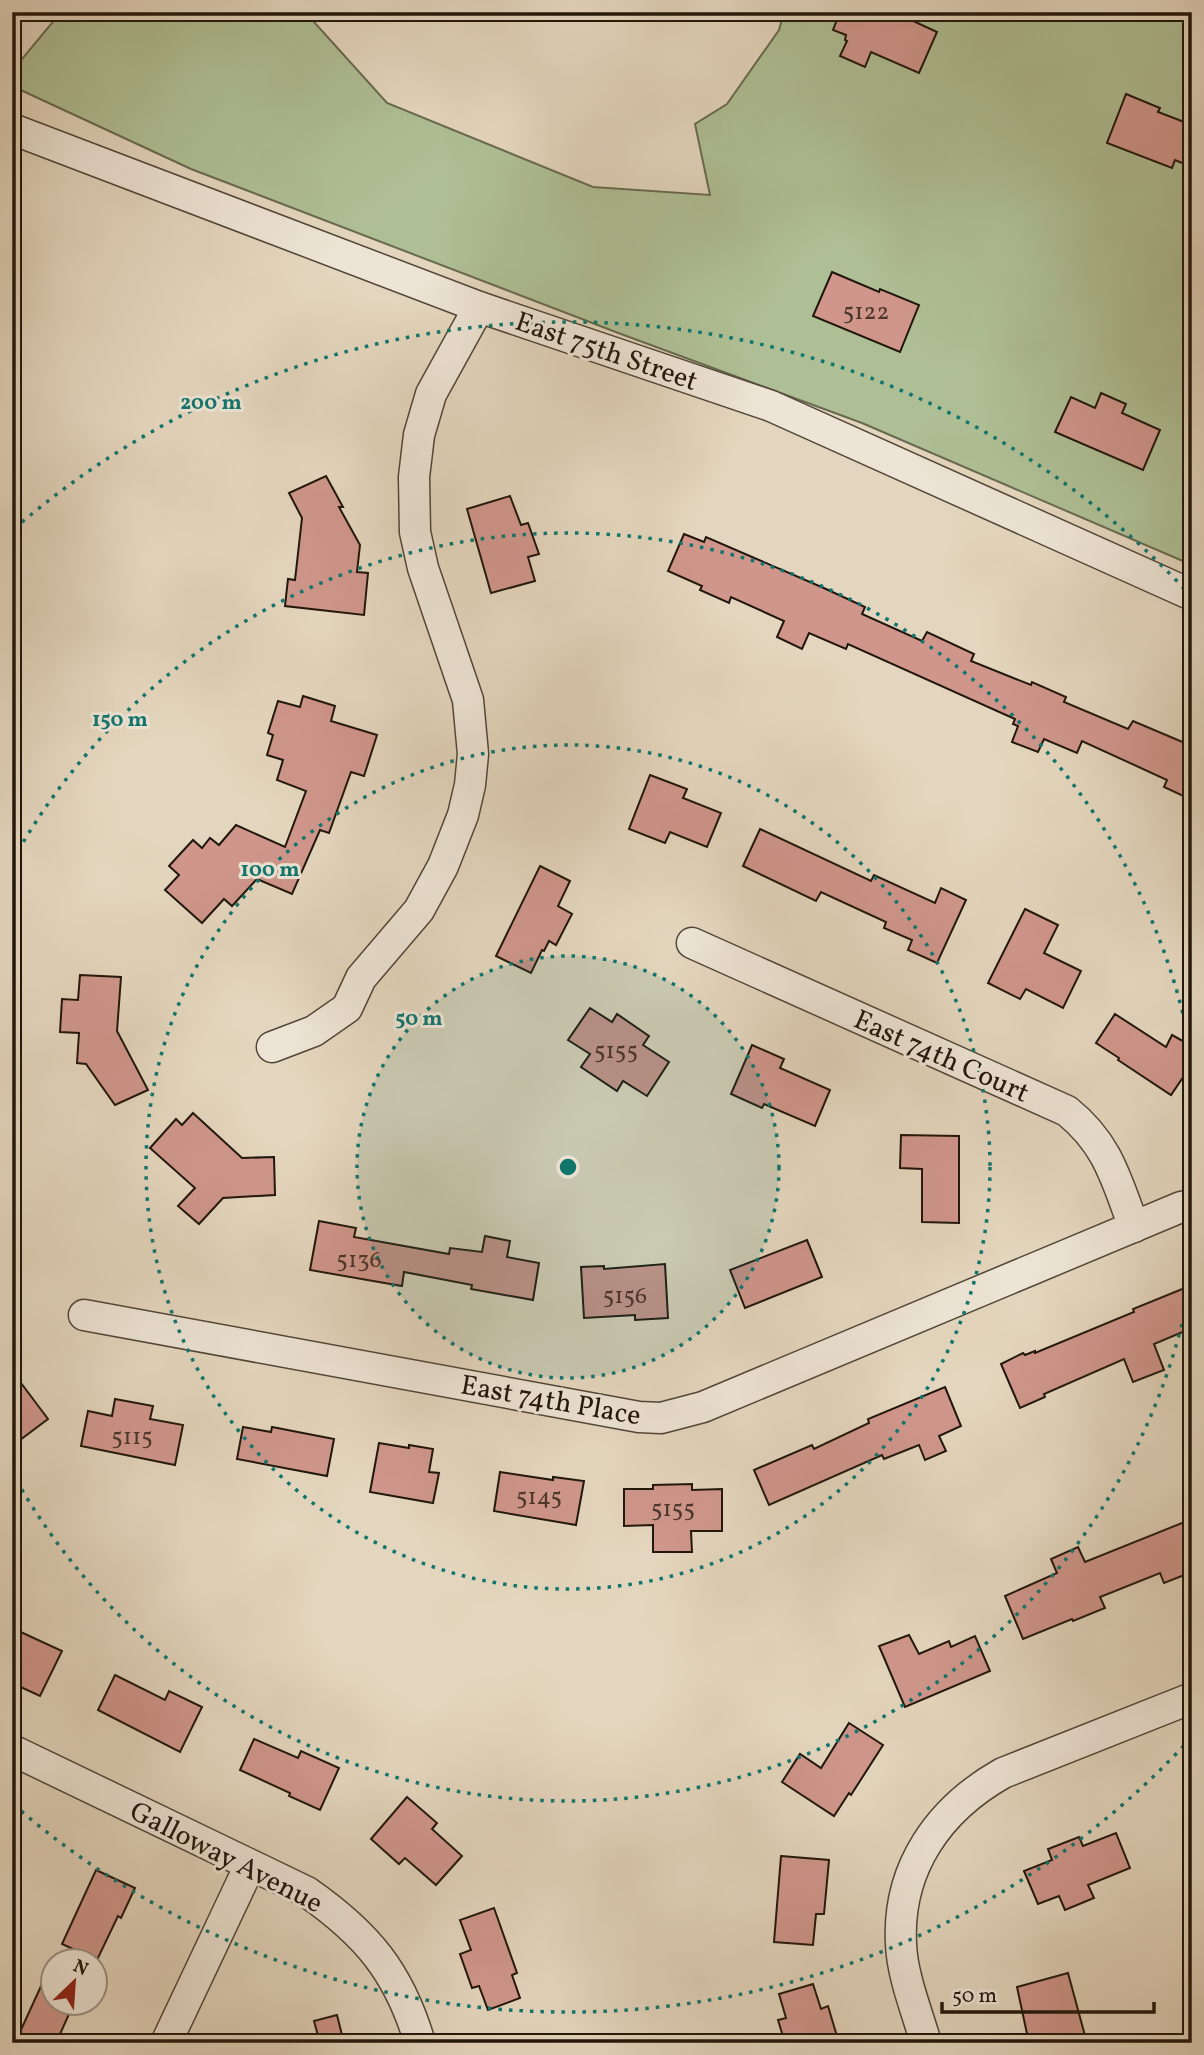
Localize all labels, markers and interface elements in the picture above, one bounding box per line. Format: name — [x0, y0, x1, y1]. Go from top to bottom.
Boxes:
house number: 5122 — [843, 296, 889, 330]
street label: East 75th Street — [510, 303, 703, 402]
text: 200 m — [180, 389, 242, 418]
text: 150 m — [92, 706, 148, 735]
text: 100 m — [240, 856, 300, 885]
street label: East 74th Court — [847, 1001, 1035, 1113]
text: 50 m — [395, 1005, 443, 1034]
house number: 5155 — [594, 1035, 638, 1069]
centre of rings — [556, 1155, 580, 1179]
house number: 5136 — [336, 1244, 382, 1278]
house number: 5156 — [603, 1280, 647, 1314]
street label: East 74th Place — [457, 1366, 644, 1436]
house number: 5115 — [111, 1421, 153, 1455]
house number: 5145 — [516, 1481, 562, 1515]
house number: 5155 — [651, 1493, 695, 1527]
street label: Galloway Avenue — [123, 1793, 329, 1924]
north arrow — [38, 1946, 108, 2016]
text: N — [69, 1954, 92, 1983]
scale bar — [942, 1971, 1153, 2015]
text: 50 m — [952, 1982, 997, 2011]

